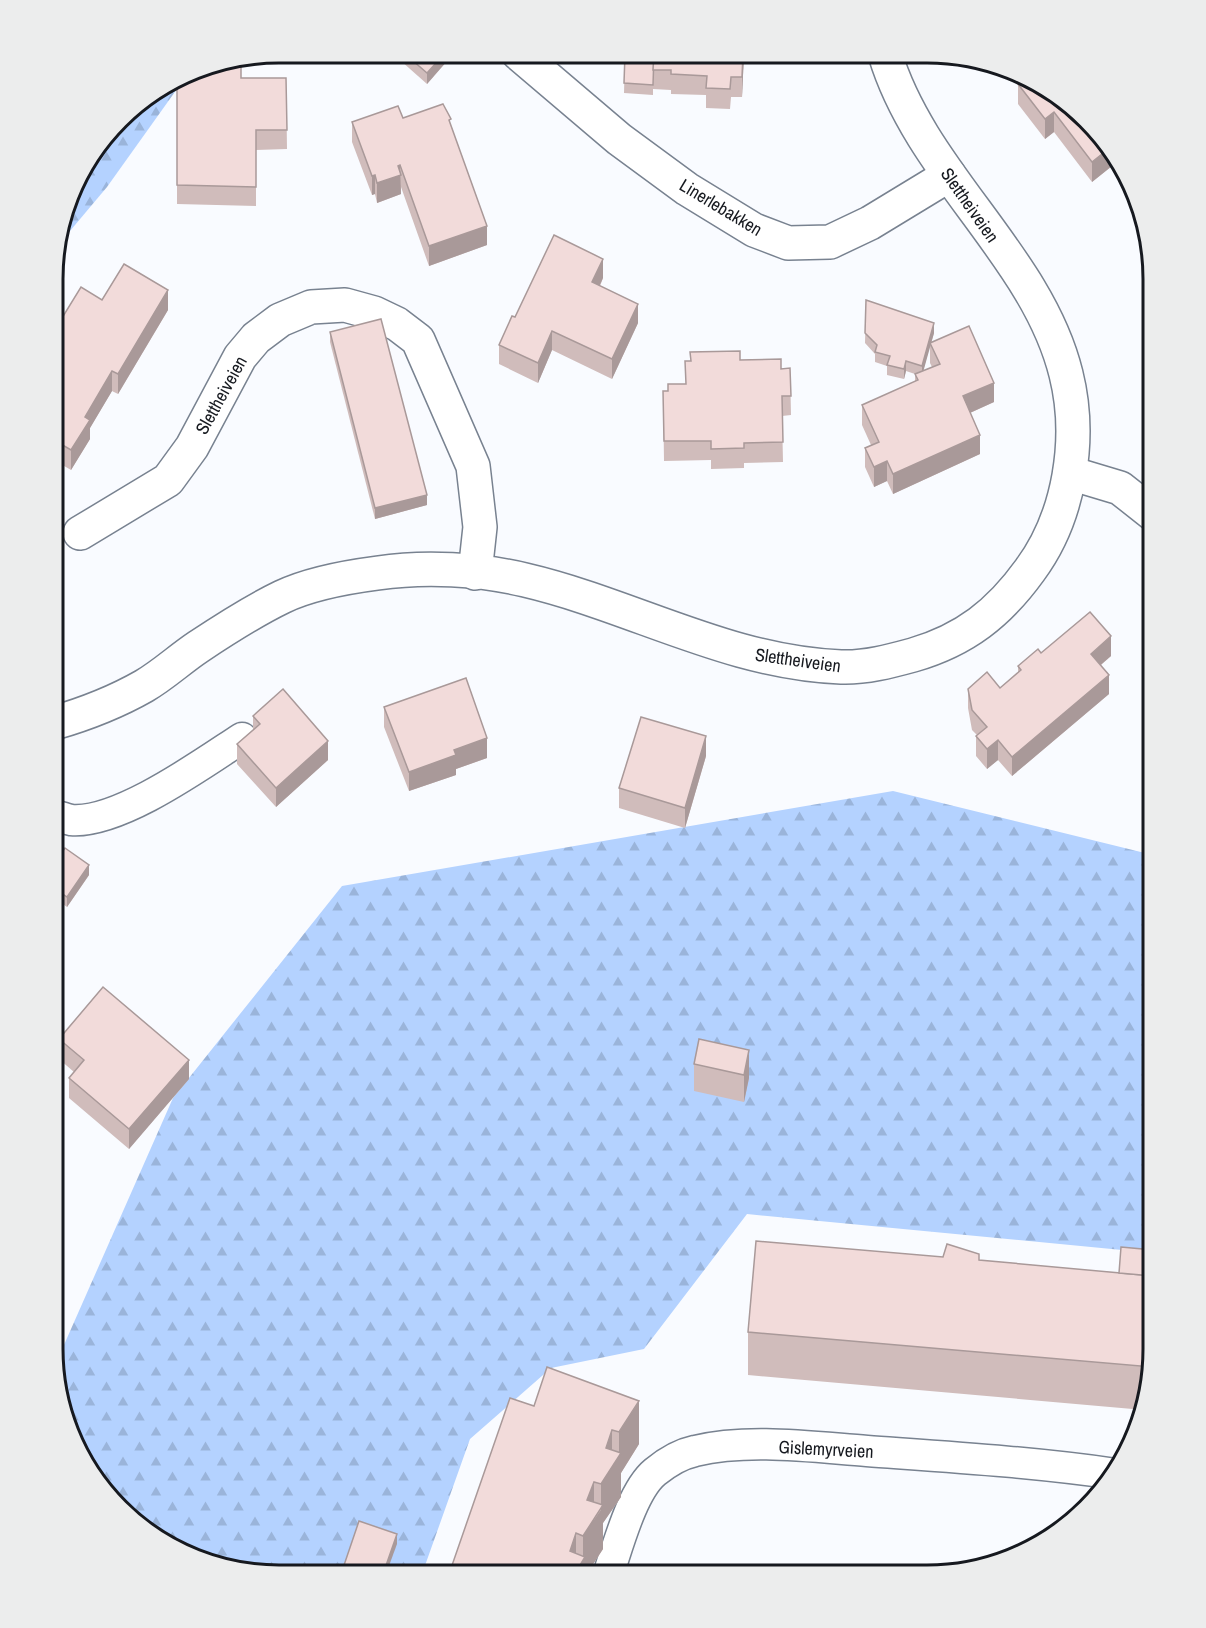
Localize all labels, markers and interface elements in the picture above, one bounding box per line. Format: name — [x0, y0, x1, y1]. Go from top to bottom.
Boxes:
street label: Slettheiveien — [935, 163, 1005, 247]
street label: Linerlebakken — [675, 172, 767, 242]
street label: Slettheiveien — [189, 351, 253, 439]
street label: Slettheiveien — [754, 642, 842, 678]
street label: Gislemyrveien — [778, 1434, 874, 1464]

